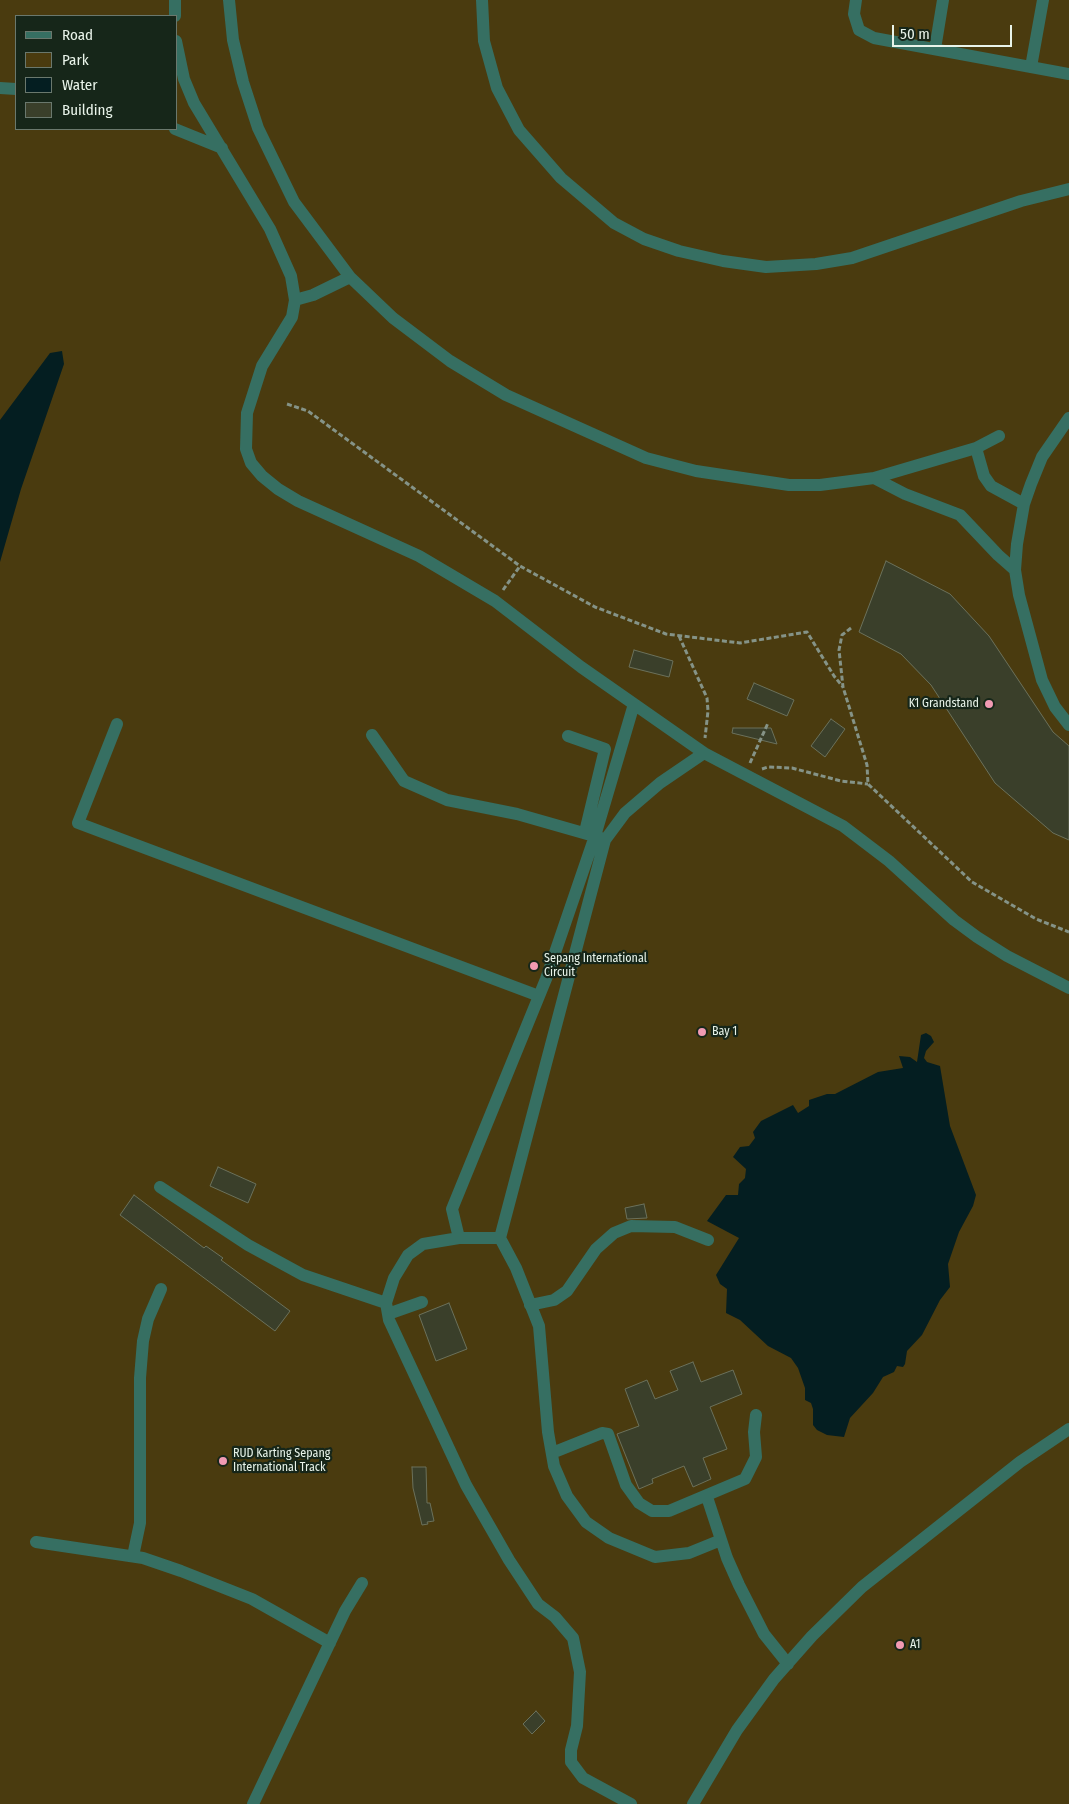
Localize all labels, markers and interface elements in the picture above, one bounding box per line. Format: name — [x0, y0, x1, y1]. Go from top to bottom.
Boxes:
legend — [15, 15, 178, 130]
scale bar — [894, 15, 1014, 47]
text: 50 m — [900, 25, 930, 43]
text: Road — [62, 26, 93, 44]
text: Park — [62, 51, 89, 69]
text: Water — [62, 76, 97, 94]
text: Building — [62, 101, 113, 119]
place label: K1 Grandstand — [909, 697, 979, 711]
marker: K1 Grandstand — [983, 698, 995, 710]
place label: Sepang International Circuit — [544, 952, 647, 980]
marker: Sepang International Circuit — [528, 960, 540, 972]
place label: Bay 1 — [712, 1025, 737, 1039]
marker: Bay 1 — [696, 1026, 708, 1038]
place label: RUD Karting Sepang International Track — [233, 1447, 330, 1475]
marker: RUD Karting Sepang International Track — [217, 1455, 229, 1467]
place label: A1 — [910, 1638, 920, 1652]
marker: A1 — [894, 1639, 906, 1651]

